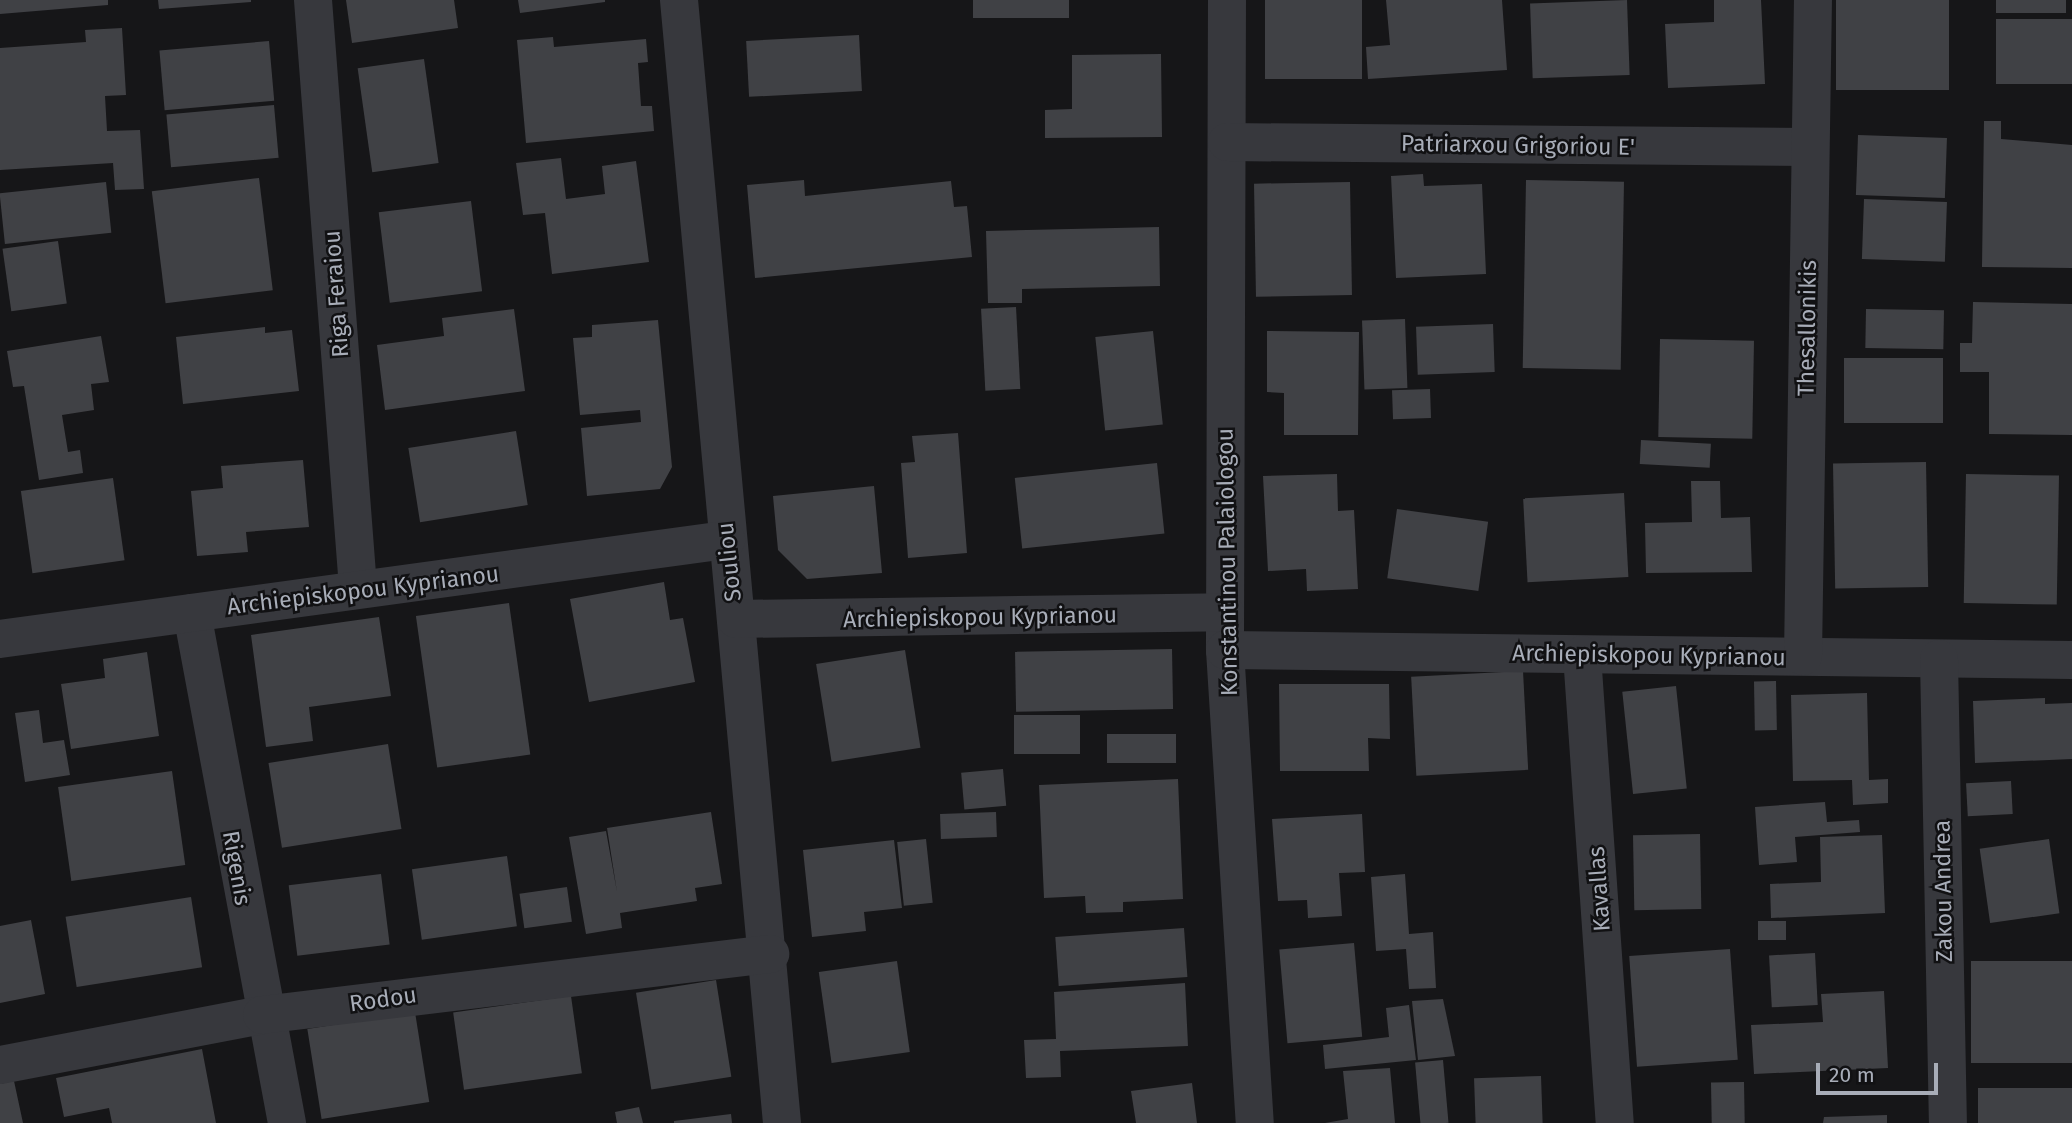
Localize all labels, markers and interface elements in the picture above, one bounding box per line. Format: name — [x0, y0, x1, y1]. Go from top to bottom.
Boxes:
street label: Patriarxou Grigoriou E' — [1401, 129, 1635, 161]
street label: Riga Feraiou — [318, 229, 354, 359]
street label: Thesallonikis — [1792, 260, 1822, 396]
street label: Konstantinou Palaiologou — [1211, 428, 1243, 696]
street label: Souliou — [711, 521, 747, 603]
street label: Archiepiskopou Kyprianou — [225, 560, 501, 620]
street label: Archiepiskopou Kyprianou — [843, 601, 1117, 633]
street label: Archiepiskopou Kyprianou — [1512, 639, 1786, 671]
street label: Zakou Andrea — [1928, 820, 1958, 962]
street label: Rigenis — [217, 829, 257, 907]
street label: Kavallas — [1582, 846, 1616, 932]
street label: Rodou — [348, 981, 418, 1017]
scale bar — [1820, 1050, 1942, 1094]
text: 20 m — [1829, 1062, 1875, 1088]

